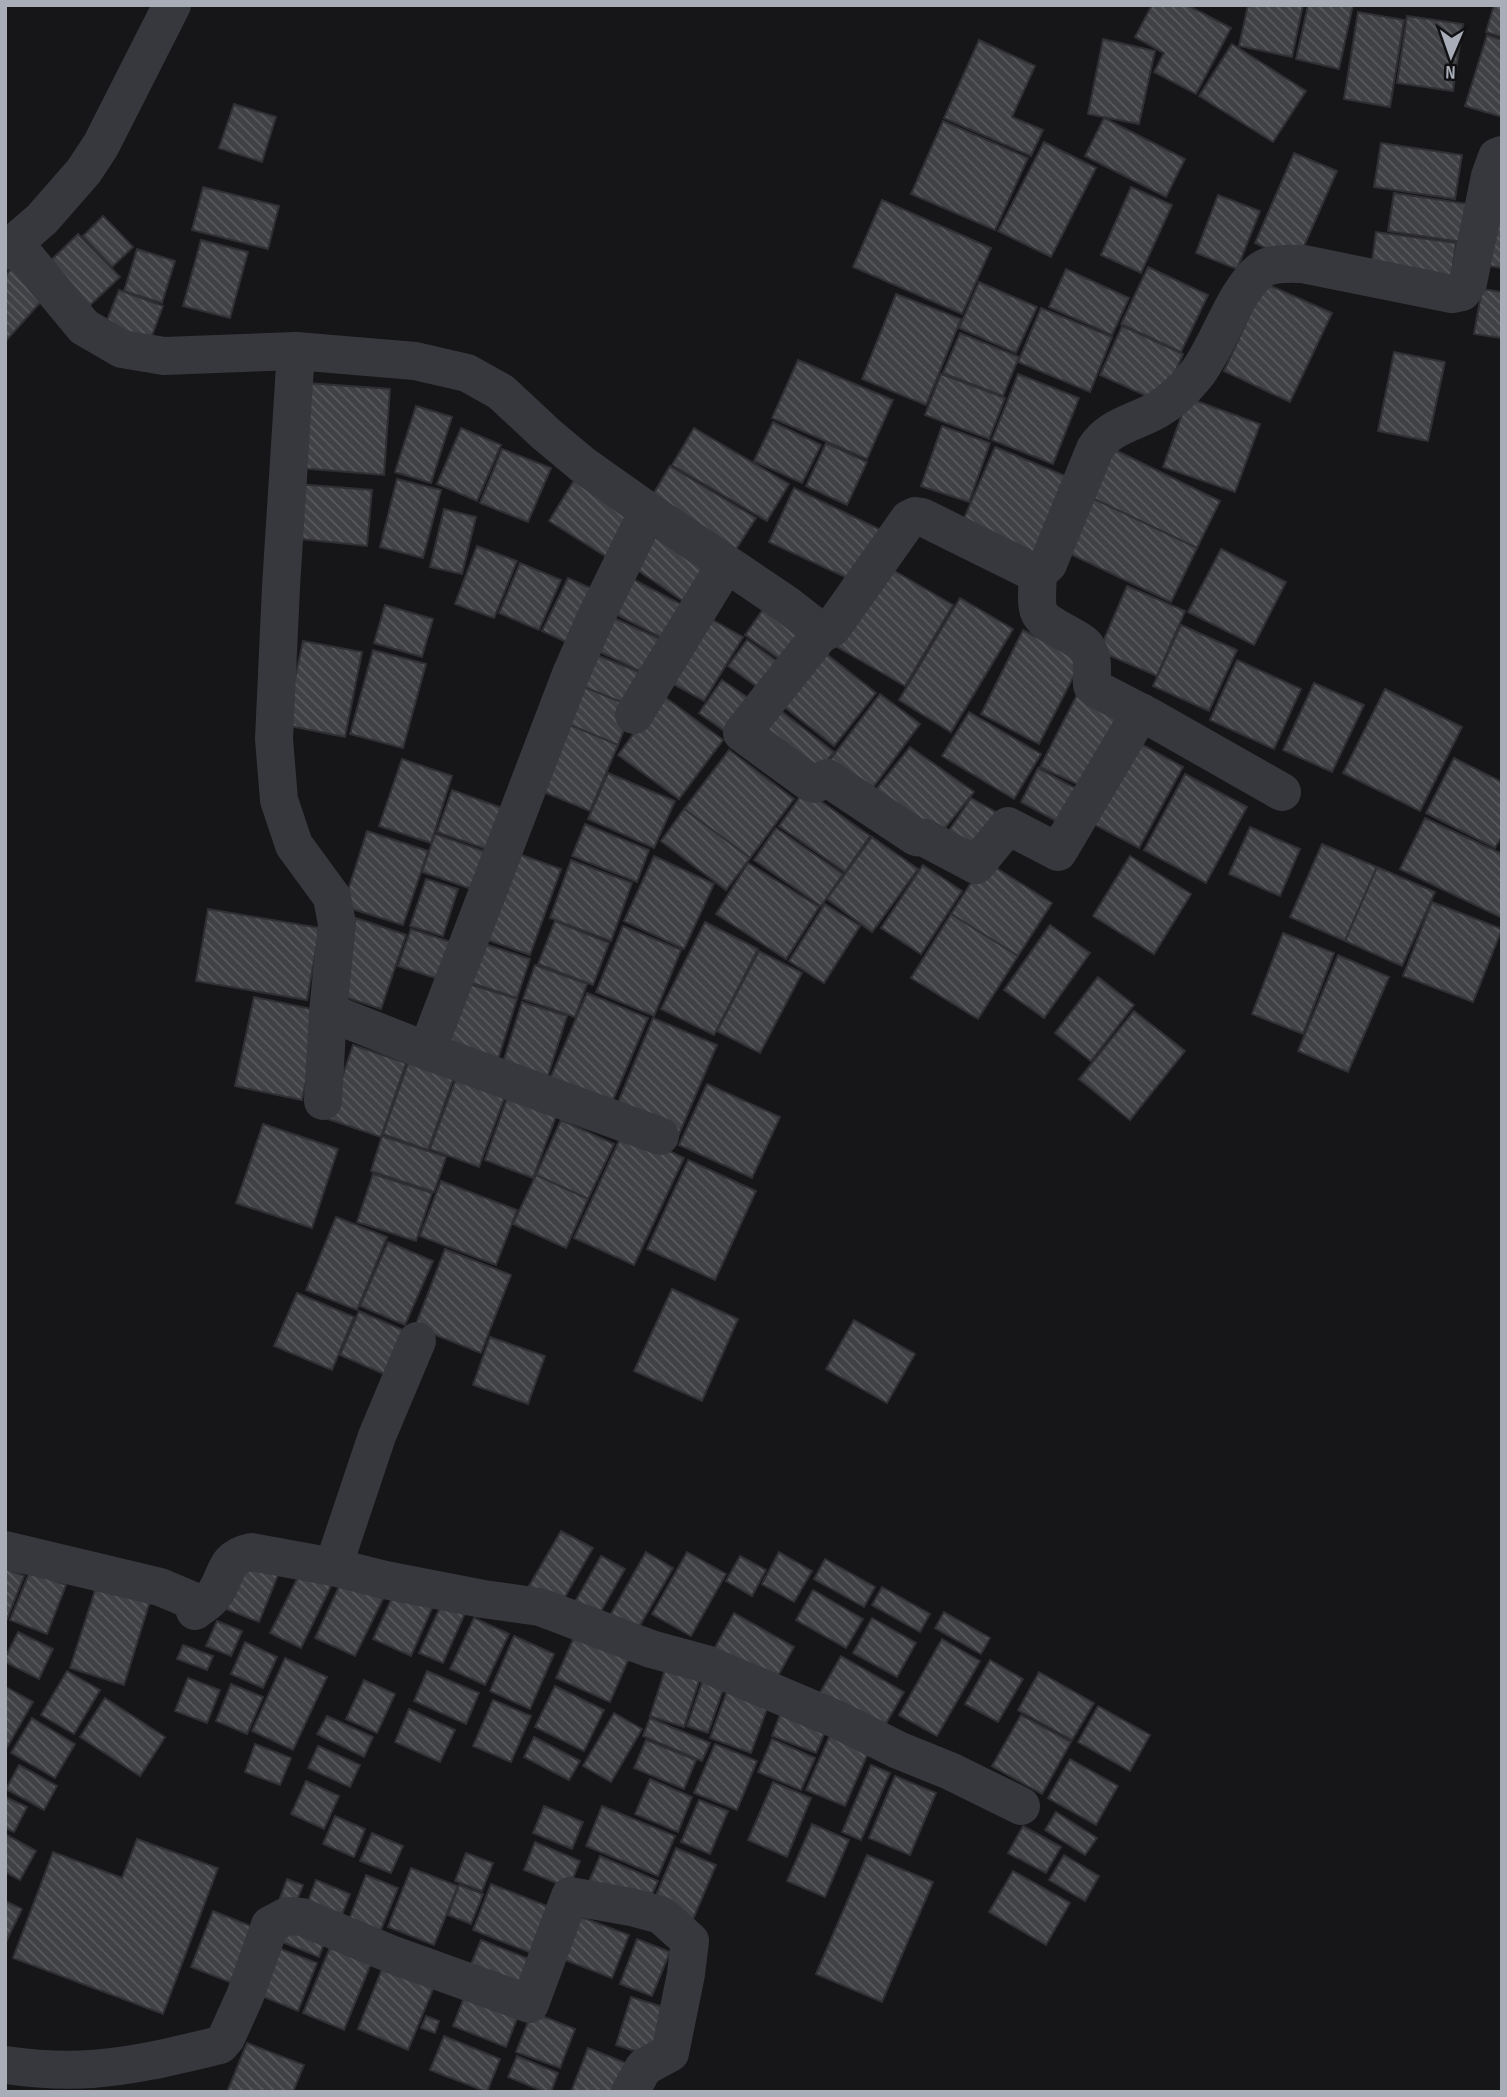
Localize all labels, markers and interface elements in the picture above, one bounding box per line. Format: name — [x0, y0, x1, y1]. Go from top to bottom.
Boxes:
north arrow — [1416, 21, 1486, 91]
text: N — [1445, 60, 1456, 83]

